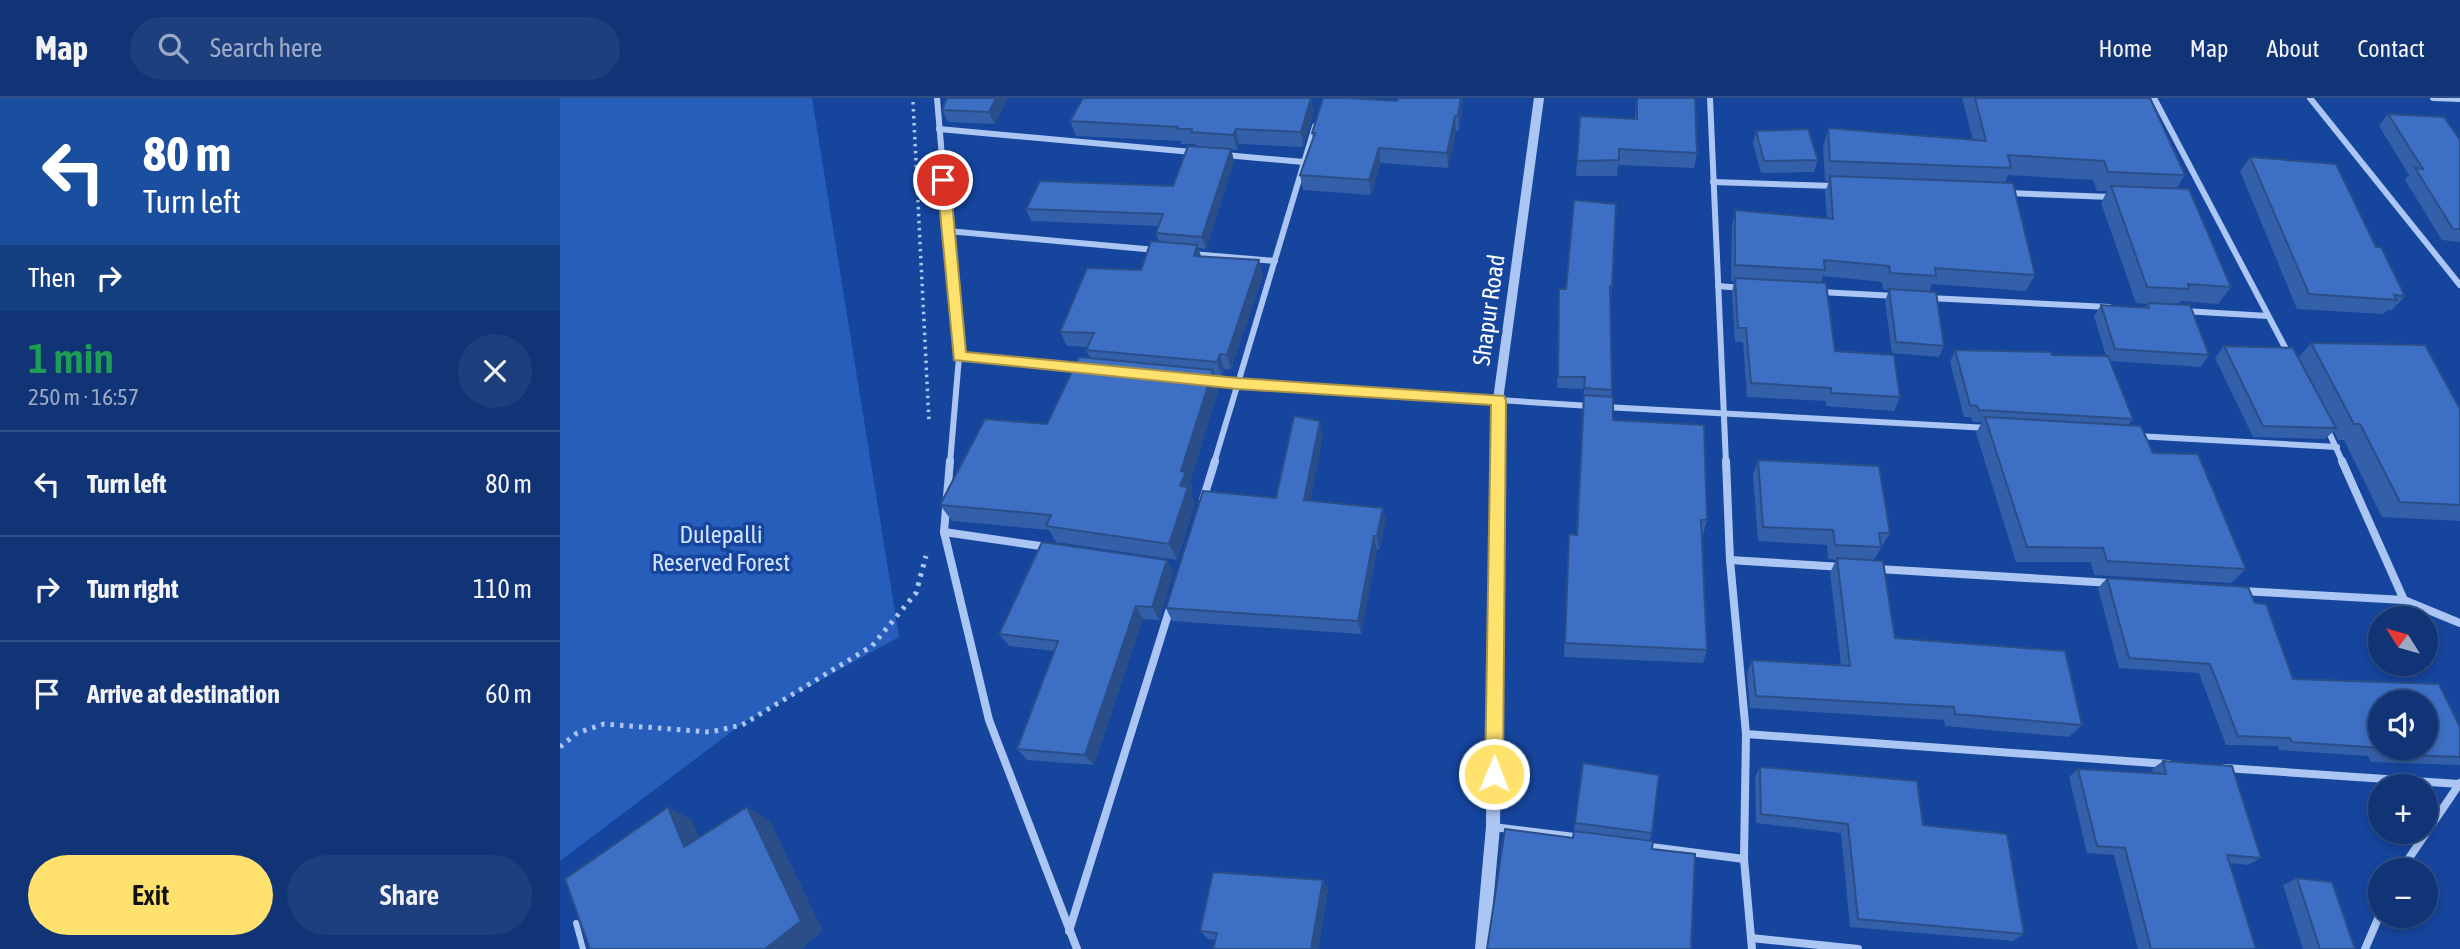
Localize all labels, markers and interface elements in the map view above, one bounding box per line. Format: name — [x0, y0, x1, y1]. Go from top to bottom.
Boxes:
search box — [130, 17, 620, 80]
text: Map — [35, 29, 88, 67]
icon: search — [154, 29, 192, 67]
text: Search here — [210, 33, 322, 63]
text: Home — [2098, 35, 2152, 62]
text: Map — [2190, 35, 2228, 62]
text: About — [2266, 35, 2319, 62]
text: Contact — [2357, 35, 2425, 62]
text: 80 m — [143, 125, 231, 181]
icon: left — [28, 126, 119, 217]
pin — [913, 150, 973, 210]
icon: arrive — [924, 161, 962, 199]
text: Turn left — [143, 183, 241, 220]
street label: Shapur Road — [1467, 253, 1510, 367]
icon: right — [90, 259, 128, 297]
text: Then — [28, 263, 76, 293]
text: 1 min — [28, 334, 114, 382]
button: close — [458, 334, 532, 408]
text: 250 m · 16:57 — [28, 384, 139, 410]
icon: left — [28, 465, 66, 503]
text: Turn left — [87, 469, 167, 499]
text: 80 m — [485, 469, 532, 499]
park label: Dulepalli Reserved Forest — [652, 521, 790, 576]
icon: right — [28, 570, 66, 608]
text: Turn right — [87, 574, 178, 604]
text: 110 m — [473, 574, 532, 604]
north arrow — [2368, 606, 2438, 676]
map controls — [2368, 606, 2438, 928]
icon: arrive — [28, 675, 66, 713]
text: Arrive at destination — [87, 679, 280, 709]
text: 60 m — [485, 679, 532, 709]
button: sound — [2368, 690, 2438, 760]
position arrow — [1457, 737, 1531, 811]
button: + — [2368, 774, 2438, 844]
button: Exit — [28, 855, 273, 935]
button: Share — [287, 855, 532, 935]
button: − — [2368, 858, 2438, 928]

